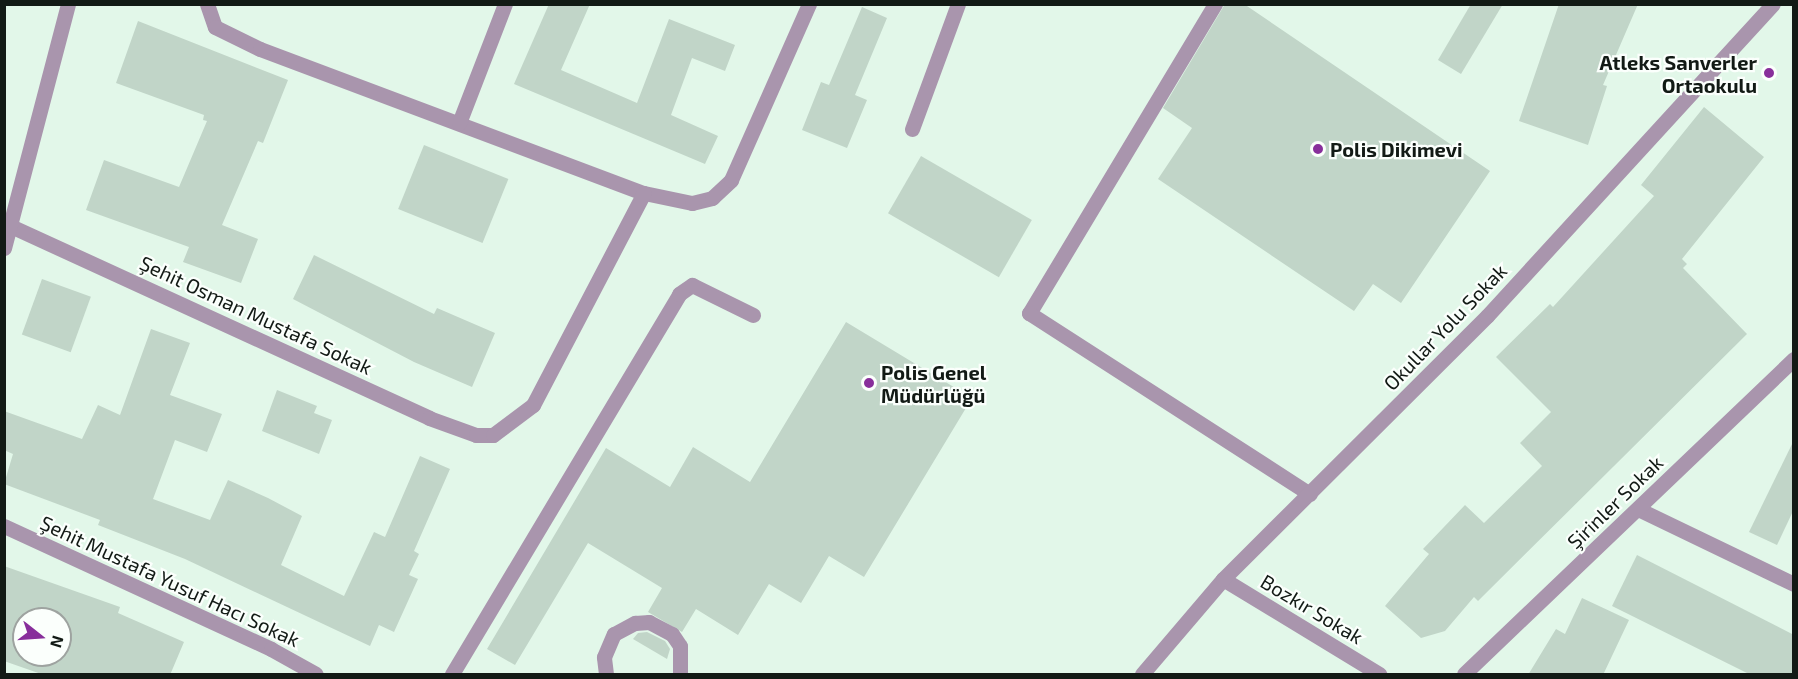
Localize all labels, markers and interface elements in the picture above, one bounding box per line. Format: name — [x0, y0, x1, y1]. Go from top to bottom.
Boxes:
place label: Atleks Sanverler Ortaokulu — [1600, 50, 1757, 97]
marker: Atleks Sanverler Ortaokulu — [1762, 66, 1776, 80]
place label: Polis Dikimevi — [1330, 137, 1463, 161]
marker: Polis Dikimevi — [1311, 142, 1325, 156]
street label: Şehit Osman Mustafa Sokak — [136, 251, 376, 379]
street label: Okullar Yolu Sokak — [1378, 258, 1512, 396]
place label: Polis Genel Müdürlüğü — [881, 360, 986, 407]
marker: Polis Genel Müdürlüğü — [862, 376, 876, 390]
street label: Şirinler Sokak — [1562, 450, 1668, 554]
street label: Şehit Mustafa Yusuf Hacı Sokak — [36, 510, 304, 652]
street label: Bozkır Sokak — [1256, 569, 1368, 649]
north arrow — [12, 607, 72, 667]
text: N — [47, 634, 69, 650]

